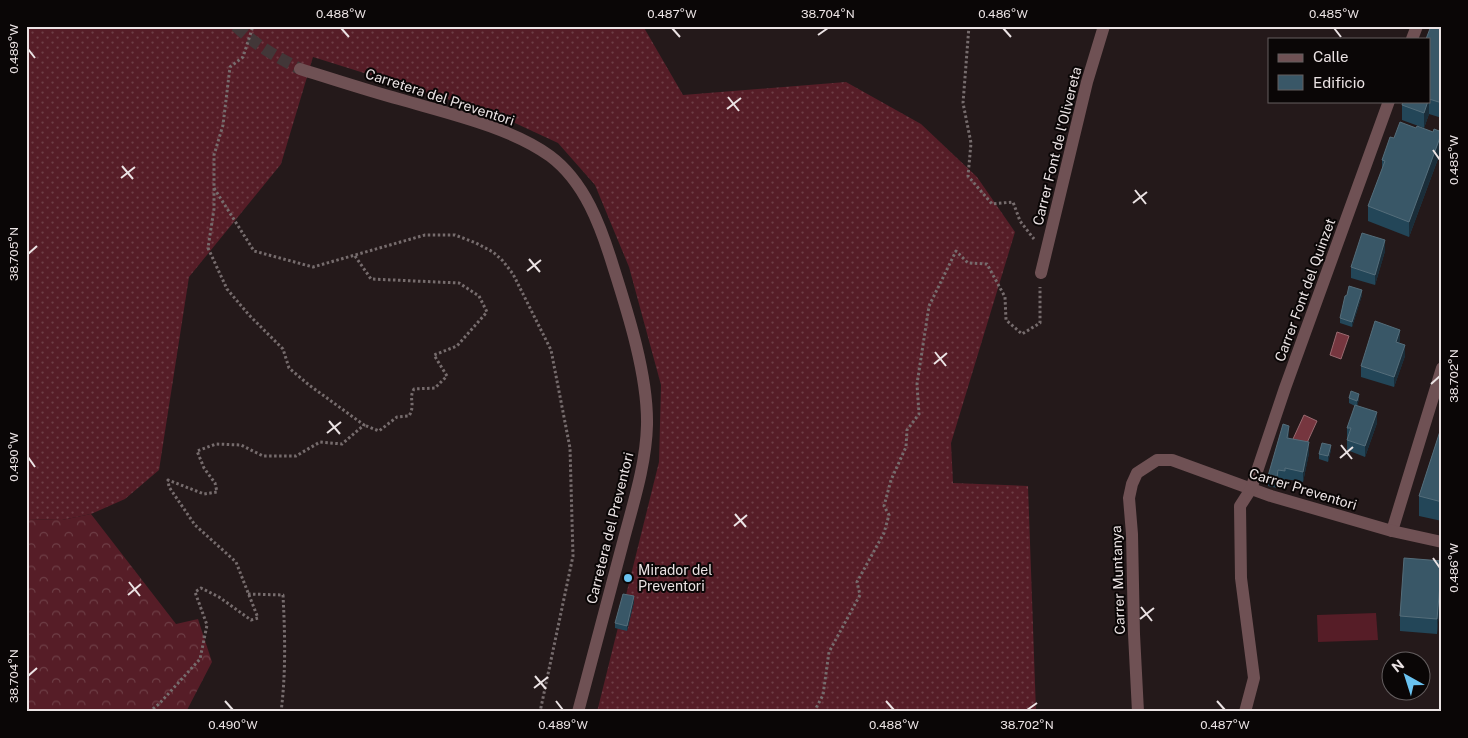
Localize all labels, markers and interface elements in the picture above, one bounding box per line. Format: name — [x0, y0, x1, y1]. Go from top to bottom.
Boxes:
text: 0.488°W — [316, 7, 367, 21]
text: 0.487°W — [647, 7, 697, 21]
text: 38.704°N — [801, 7, 855, 21]
text: 0.486°W — [978, 7, 1028, 21]
text: 0.485°W — [1309, 7, 1360, 21]
text: 0.489°W — [7, 24, 21, 74]
legend — [1268, 38, 1430, 102]
text: Calle — [1313, 48, 1349, 65]
street label: Carretera del Preventori — [363, 65, 517, 129]
street label: Carrer Font de l'Olivereta — [1030, 65, 1084, 227]
text: Edificio — [1313, 74, 1365, 91]
text: 0.485°W — [1447, 134, 1461, 185]
street label: Carrer Font del Quinzet — [1272, 216, 1338, 364]
text: 38.705°N — [7, 227, 21, 281]
text: 38.702°N — [1447, 349, 1461, 403]
text: 0.490°W — [7, 432, 21, 482]
street label: Carretera del Preventori — [583, 450, 637, 606]
street label: Carrer Preventori — [1247, 465, 1359, 513]
street label: Carrer Muntanya — [1108, 525, 1128, 635]
text: 0.486°W — [1447, 543, 1461, 593]
place label: Mirador del Preventori — [638, 562, 712, 594]
marker: Mirador del Preventori — [622, 572, 634, 584]
text: 38.704°N — [7, 649, 21, 703]
north arrow — [1380, 650, 1430, 700]
text: N — [1389, 656, 1407, 676]
text: 0.490°W — [208, 718, 258, 732]
text: 0.489°W — [538, 718, 588, 732]
text: 0.488°W — [869, 718, 920, 732]
text: 38.702°N — [1000, 718, 1054, 732]
text: 0.487°W — [1200, 718, 1250, 732]

